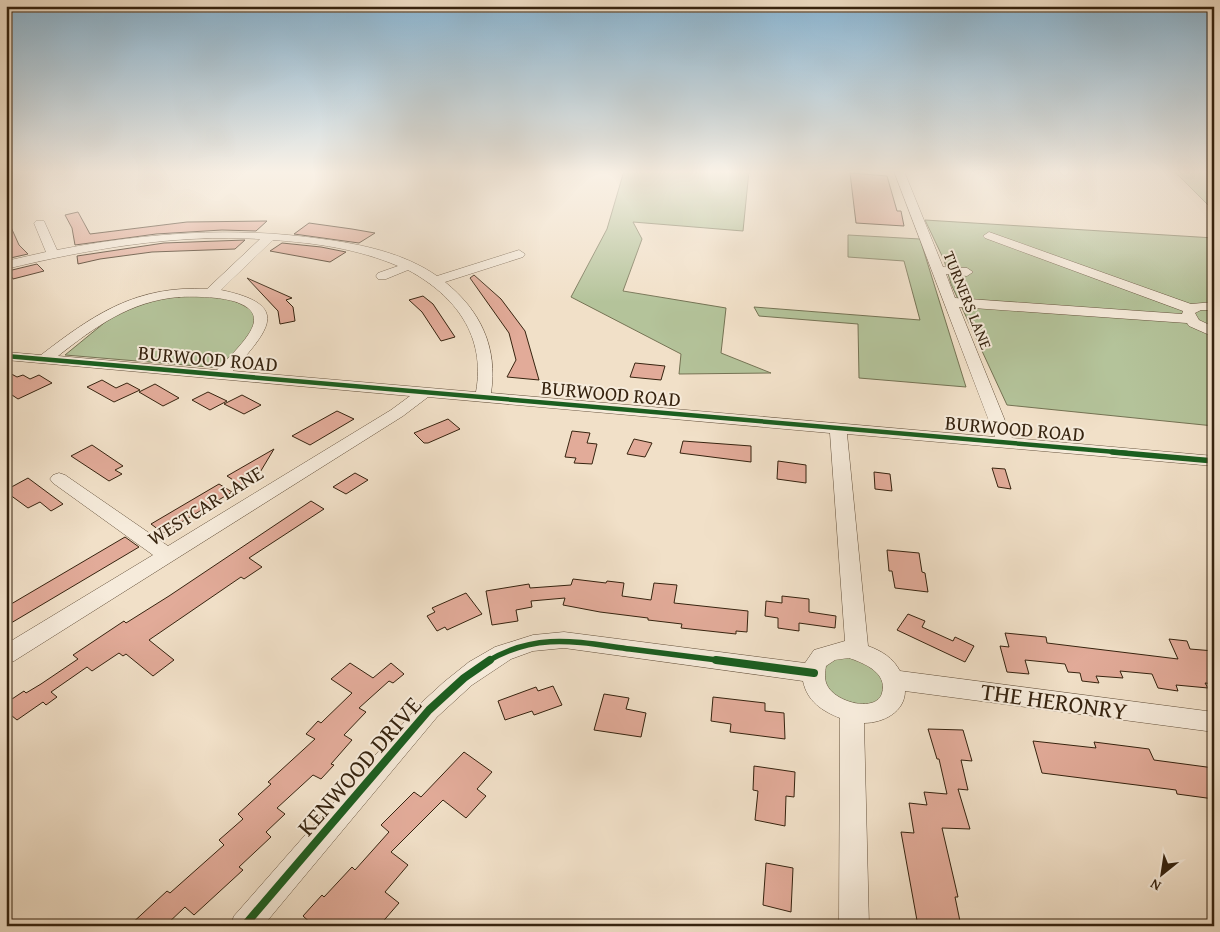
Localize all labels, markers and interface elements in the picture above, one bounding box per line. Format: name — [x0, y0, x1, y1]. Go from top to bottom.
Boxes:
street label: TURNERS LANE — [937, 247, 999, 353]
street label: BURWOOD ROAD — [137, 337, 279, 379]
street label: BURWOOD ROAD — [540, 372, 682, 414]
street label: BURWOOD ROAD — [944, 407, 1086, 449]
street label: WESTCAR LANE — [142, 458, 268, 552]
street label: THE HERONRY — [979, 673, 1129, 729]
street label: KENWOOD DRIVE — [289, 689, 429, 843]
north arrow — [1138, 850, 1188, 900]
text: N — [1146, 874, 1165, 896]

